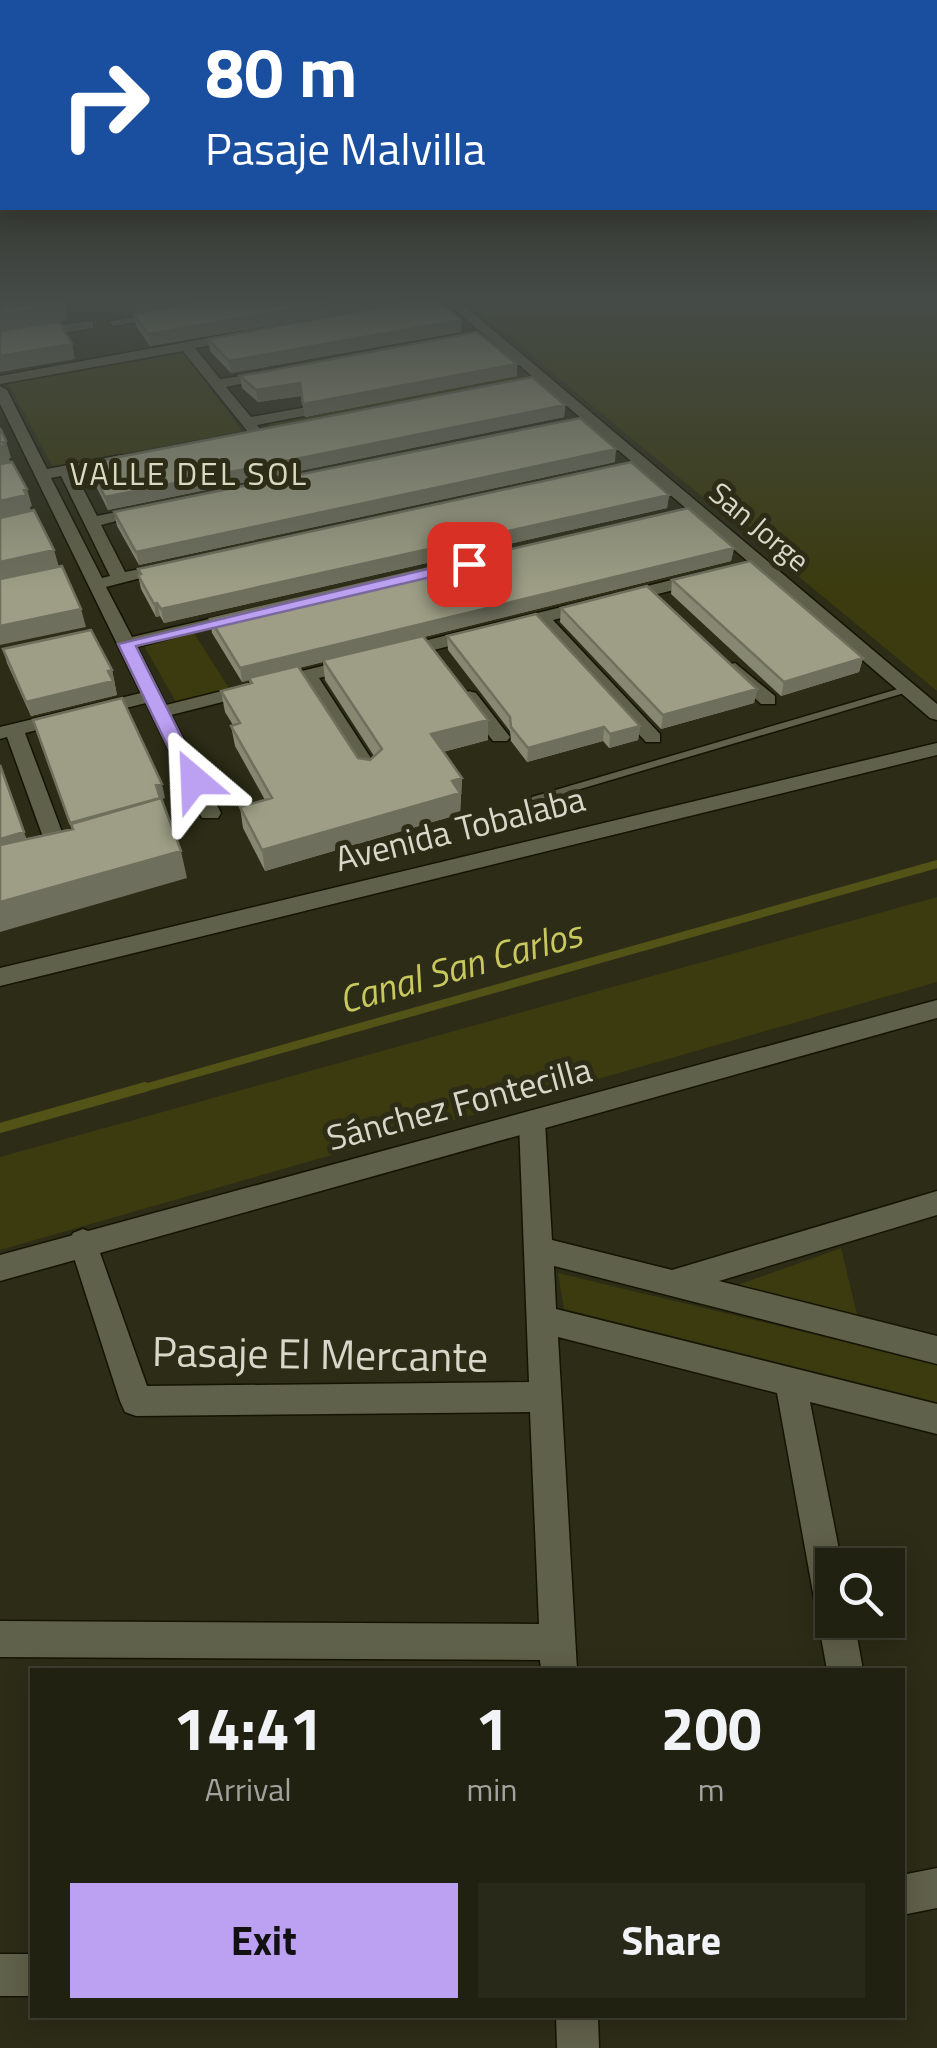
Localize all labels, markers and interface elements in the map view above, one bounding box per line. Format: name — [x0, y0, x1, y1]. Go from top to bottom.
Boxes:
text: 80 m — [205, 18, 358, 124]
icon: right — [40, 40, 170, 170]
text: Pasaje Malvilla — [205, 114, 486, 182]
district label: VALLE DEL SOL — [69, 449, 309, 497]
street label: San Jorge — [699, 470, 820, 582]
pin — [427, 522, 512, 607]
icon: arrive — [442, 537, 497, 592]
position arrow — [142, 728, 246, 832]
street label: Avenida Tobalaba — [329, 771, 590, 885]
water label: Canal San Carlos — [331, 903, 591, 1028]
street label: Sánchez Fontecilla — [320, 1042, 597, 1164]
street label: Pasaje El Mercante — [151, 1318, 489, 1388]
map controls — [815, 1548, 905, 1638]
button: search — [815, 1548, 905, 1638]
text: 14:41 — [173, 1682, 323, 1773]
text: 1 — [475, 1682, 509, 1773]
text: 200 — [661, 1682, 762, 1773]
text: Arrival — [205, 1765, 292, 1813]
text: min — [466, 1765, 517, 1813]
text: m — [698, 1765, 725, 1813]
button: Exit — [70, 1883, 458, 1998]
button: Share — [478, 1883, 865, 1998]

